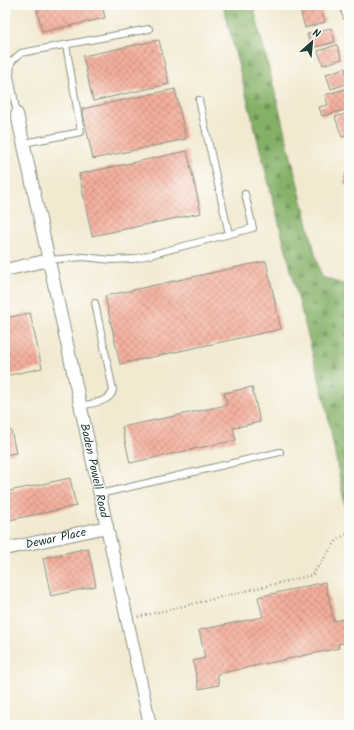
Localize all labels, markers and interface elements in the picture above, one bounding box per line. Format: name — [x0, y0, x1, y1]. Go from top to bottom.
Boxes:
north arrow — [292, 22, 332, 62]
text: N — [309, 24, 323, 44]
street label: Baden Powell Road — [75, 422, 114, 521]
street label: Dewar Place — [24, 522, 88, 554]

